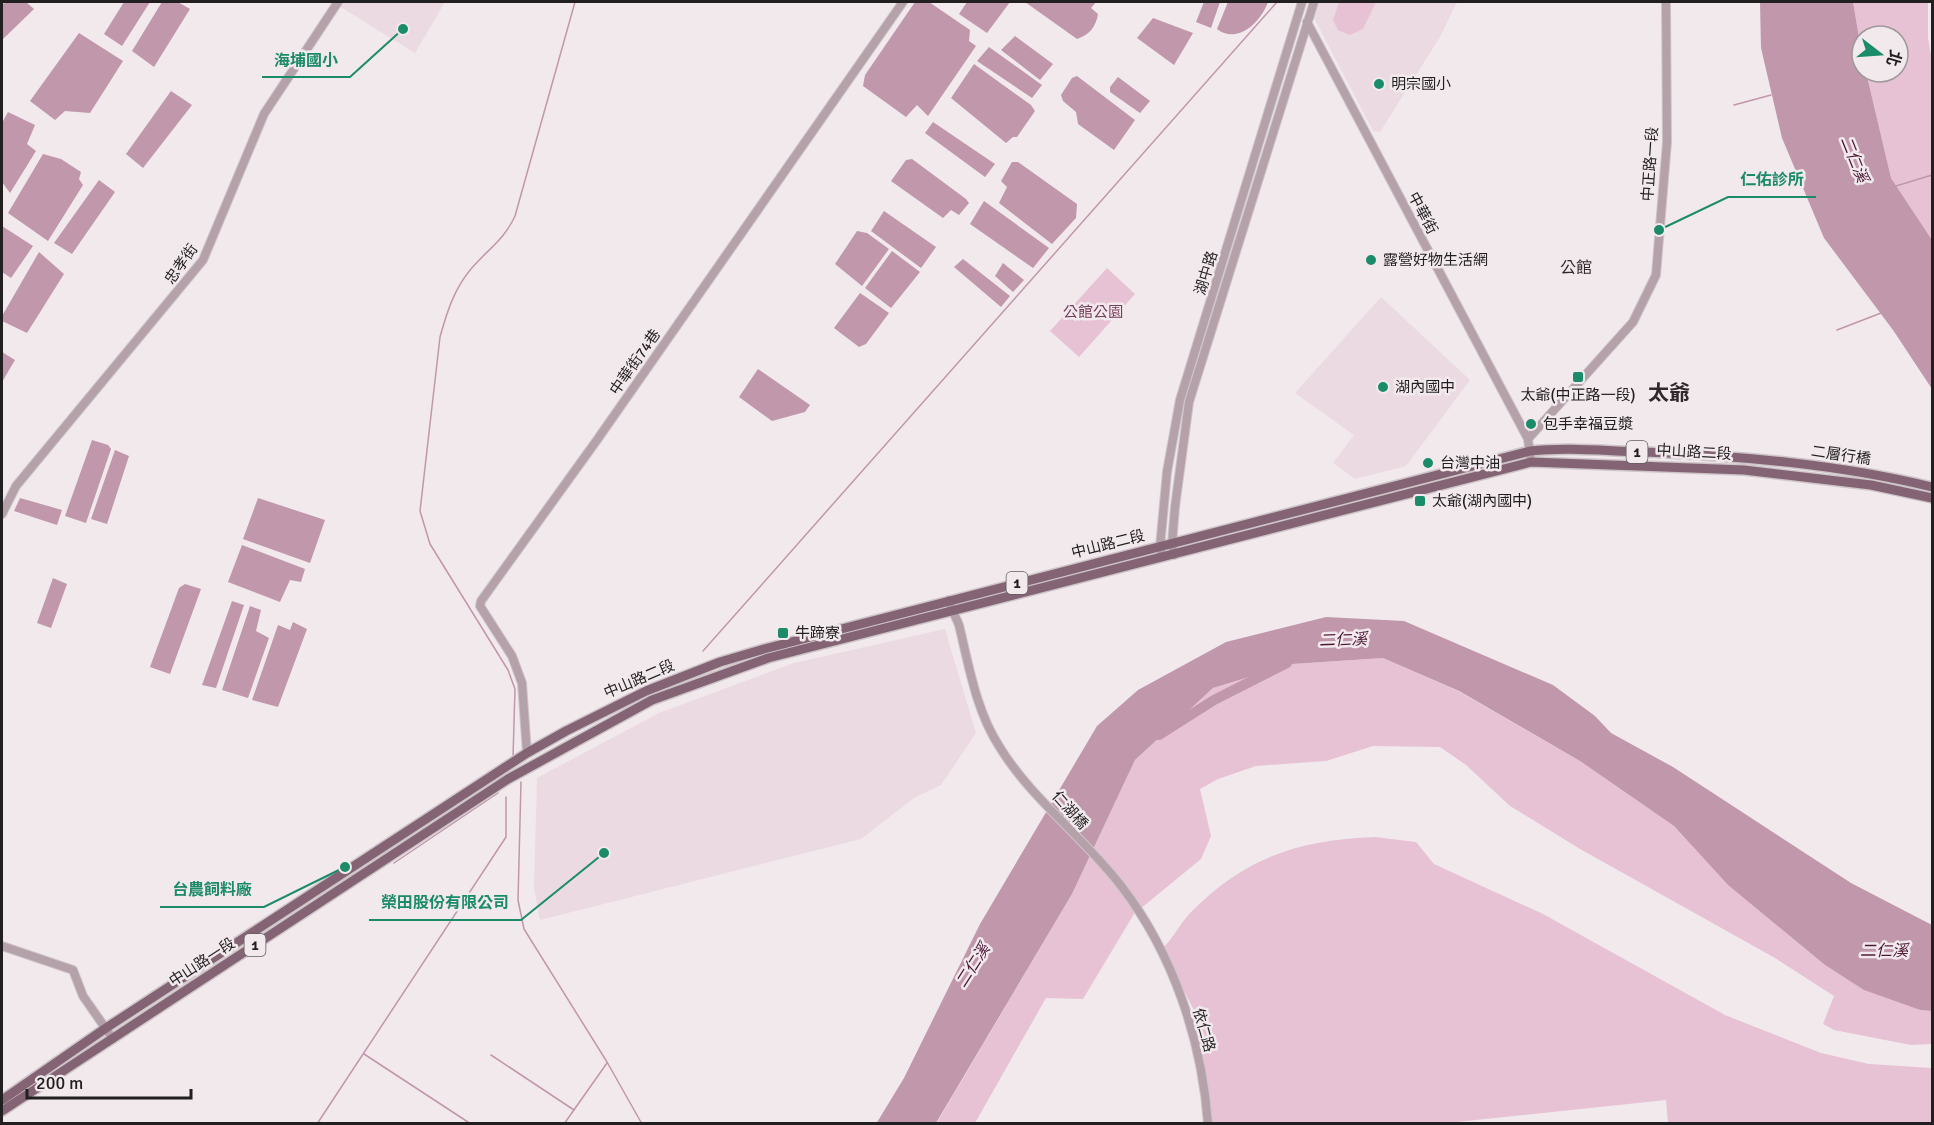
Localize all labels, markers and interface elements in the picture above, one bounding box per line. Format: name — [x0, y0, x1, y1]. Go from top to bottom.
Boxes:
north arrow — [1850, 24, 1910, 84]
callout: 海埔國小 — [262, 43, 350, 77]
text: 北 — [1881, 48, 1905, 69]
text: 海埔國小 — [274, 51, 338, 71]
place label: 明宗國小 — [1391, 75, 1451, 93]
marker: 明宗國小 — [1372, 77, 1386, 91]
street label: 中正路一段 — [1638, 126, 1662, 202]
water label: 二仁溪 — [1836, 133, 1873, 187]
callout: 仁佑診所 — [1728, 163, 1816, 197]
text: 仁佑診所 — [1740, 170, 1804, 190]
street label: 中華街 — [1404, 189, 1442, 237]
street label: 忠孝街 — [161, 240, 201, 288]
street label: 湖中路 — [1191, 249, 1221, 297]
place label: 露營好物生活網 — [1383, 251, 1488, 269]
marker: 露營好物生活網 — [1364, 253, 1378, 267]
district label: 公館 — [1560, 258, 1592, 278]
park label: 公館公園 — [1063, 303, 1123, 321]
street label: 中華街74巷 — [606, 326, 664, 398]
marker: 太爺(中正路一段) — [1571, 370, 1585, 384]
place label: 湖內國中 — [1395, 378, 1455, 396]
marker: 湖內國中 — [1376, 380, 1390, 394]
district label: 太爺 — [1648, 380, 1690, 406]
place label: 太爺(中正路一段) — [1521, 386, 1635, 404]
place label: 包手幸福豆漿 — [1543, 415, 1633, 433]
marker: 包手幸福豆漿 — [1524, 417, 1538, 431]
road number: 1 — [1626, 441, 1648, 463]
street label: 中山路二段 — [1656, 441, 1732, 463]
street label: 二層行橋 — [1810, 442, 1872, 468]
place label: 台灣中油 — [1440, 454, 1500, 472]
marker: 台灣中油 — [1421, 456, 1435, 470]
place label: 太爺(湖內國中) — [1432, 492, 1532, 510]
marker: 太爺(湖內國中) — [1413, 494, 1427, 508]
street label: 中山路二段 — [1069, 526, 1147, 562]
road number: 1 — [1006, 572, 1028, 594]
place label: 牛蹄寮 — [795, 624, 840, 642]
marker: 牛蹄寮 — [776, 626, 790, 640]
water label: 二仁溪 — [1319, 629, 1369, 651]
street label: 中山路二段 — [601, 656, 677, 702]
street label: 仁湖橋 — [1048, 787, 1092, 833]
callout: 台農飼料廠 — [160, 873, 264, 907]
text: 台農飼料廠 — [172, 880, 252, 900]
callout: 榮田股份有限公司 — [369, 886, 521, 920]
text: 榮田股份有限公司 — [381, 893, 509, 913]
street label: 中山路一段 — [166, 934, 238, 990]
road number: 1 — [244, 934, 266, 956]
water label: 二仁溪 — [951, 938, 995, 991]
water label: 二仁溪 — [1860, 941, 1910, 961]
street label: 依仁路 — [1189, 1006, 1219, 1054]
scale bar — [27, 1062, 190, 1100]
text: 200 m — [36, 1072, 83, 1094]

